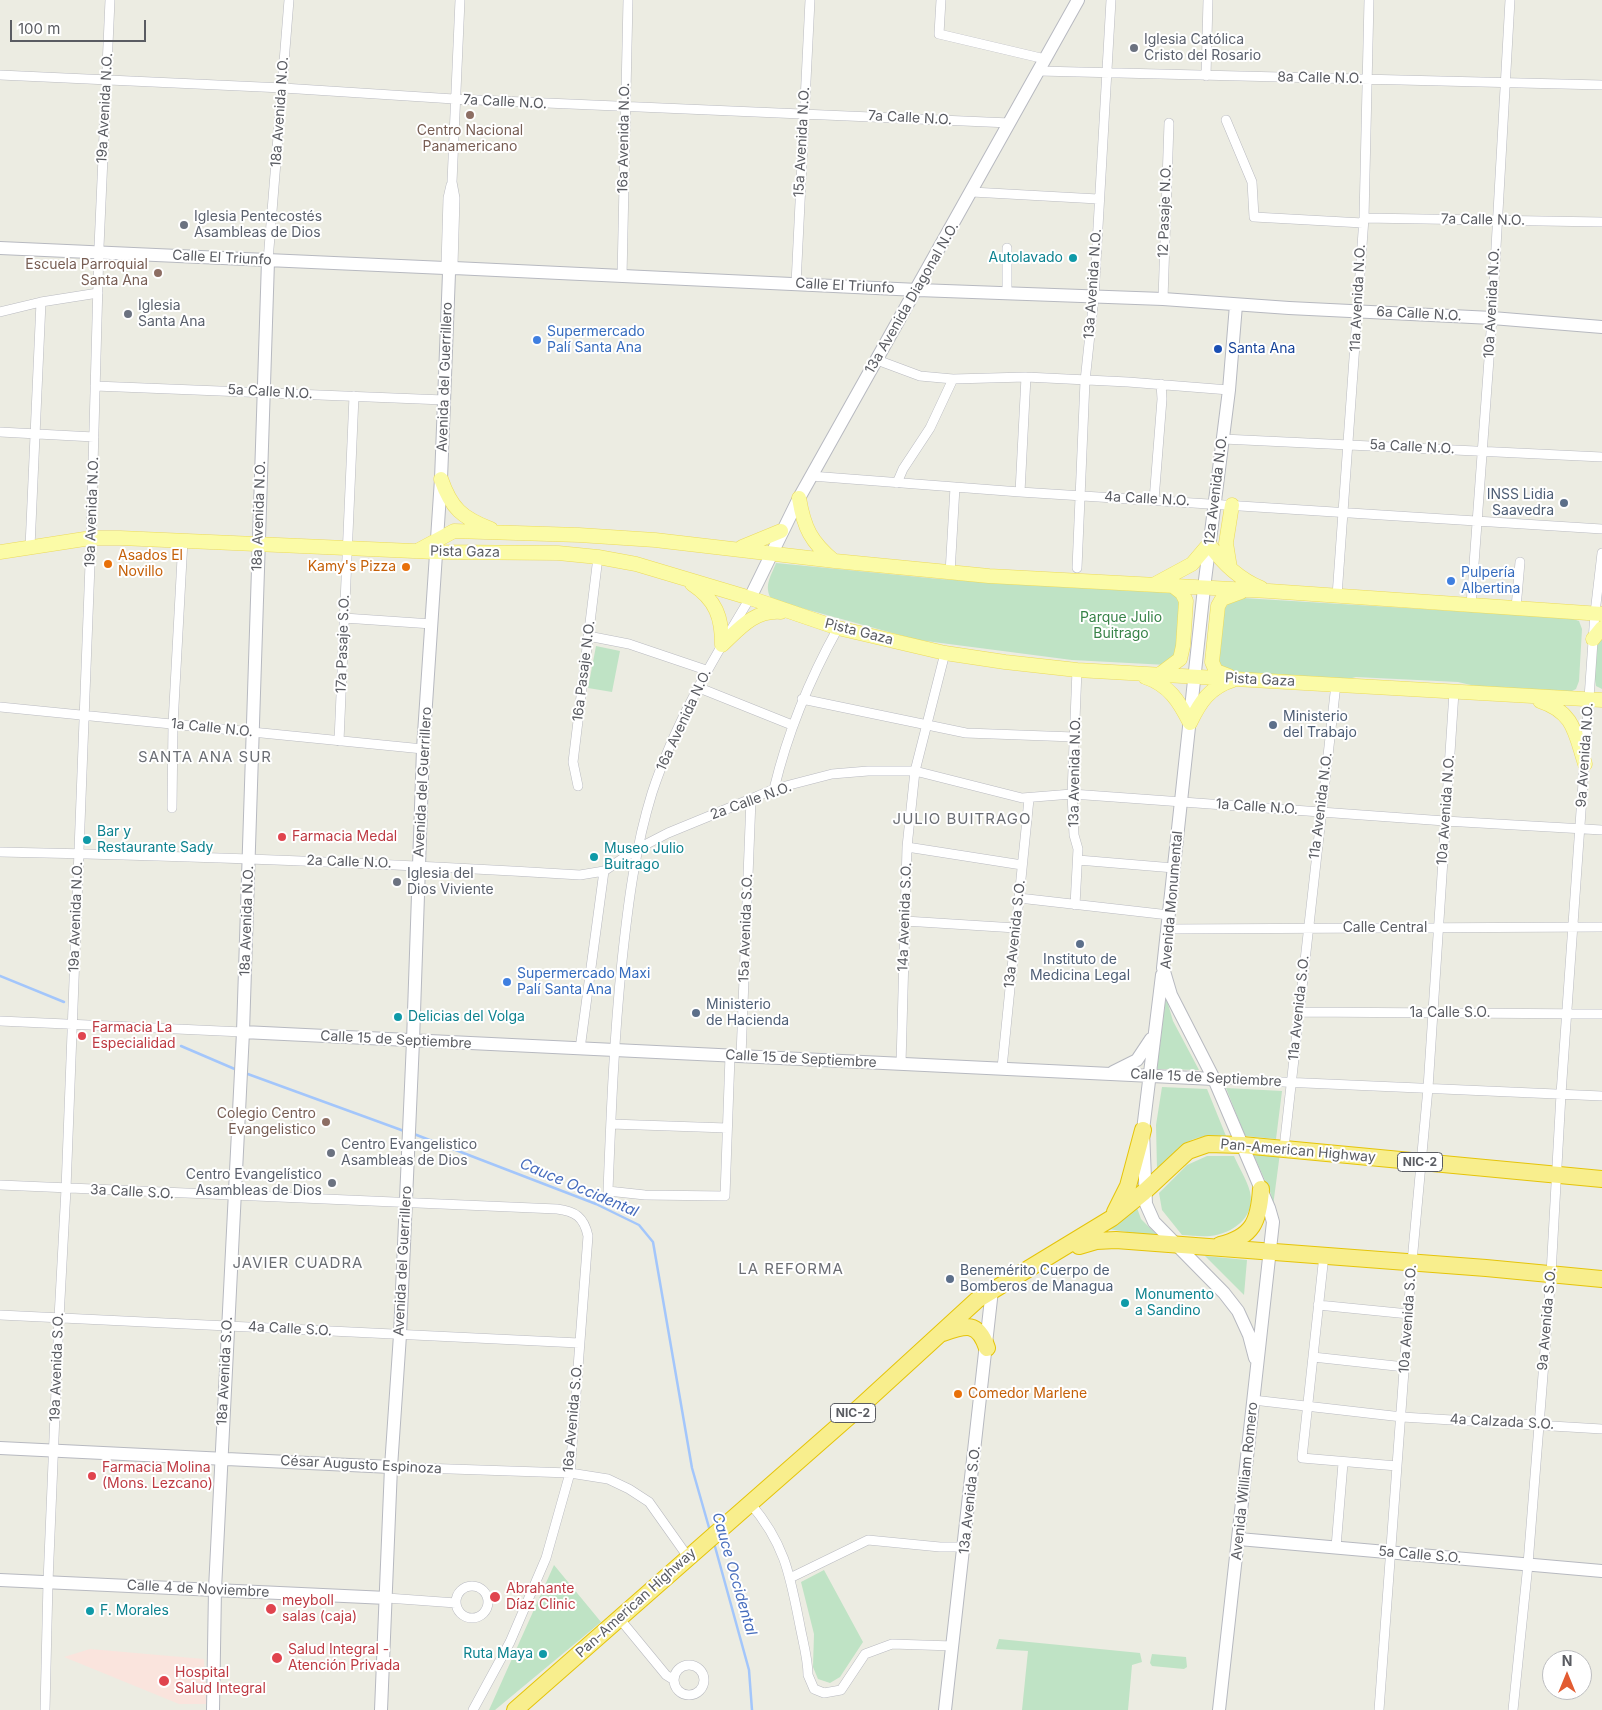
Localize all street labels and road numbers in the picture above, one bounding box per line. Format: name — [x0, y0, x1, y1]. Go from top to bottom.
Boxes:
street label: 19a Avenida N.O. — [94, 52, 116, 164]
street label: 18a Avenida N.O. — [268, 56, 292, 168]
street label: 8a Calle N.O. — [1277, 69, 1363, 87]
street label: 16a Avenida N.O. — [615, 82, 633, 194]
street label: 15a Avenida N.O. — [791, 86, 813, 198]
street label: 7a Calle N.O. — [463, 91, 547, 113]
street label: 7a Calle N.O. — [868, 107, 952, 129]
street label: 12 Pasaje N.O. — [1155, 164, 1175, 258]
street label: 7a Calle N.O. — [1441, 211, 1525, 229]
street label: 13a Avenida Diagonal N.O. — [862, 219, 962, 377]
street label: 13a Avenida N.O. — [1081, 228, 1105, 340]
street label: 11a Avenida N.O. — [1347, 244, 1369, 352]
street label: Calle El Triunfo — [172, 247, 272, 269]
street label: 10a Avenida N.O. — [1481, 247, 1503, 359]
street label: Calle El Triunfo — [795, 275, 895, 297]
street label: Avenida del Guerrillero — [434, 302, 456, 452]
street label: 6a Calle N.O. — [1376, 303, 1462, 325]
street label: 5a Calle N.O. — [227, 381, 313, 403]
street label: 12a Avenida N.O. — [1201, 434, 1231, 546]
street label: 5a Calle N.O. — [1369, 436, 1455, 458]
street label: 19a Avenida N.O. — [82, 456, 102, 568]
street label: 18a Avenida N.O. — [249, 460, 269, 572]
street label: 4a Calle N.O. — [1104, 488, 1190, 510]
street label: Pista Gaza — [430, 543, 500, 561]
street label: 17a Pasaje S.O. — [333, 594, 353, 694]
street label: Pista Gaza — [823, 615, 895, 649]
street label: 16a Pasaje N.O. — [569, 619, 599, 723]
street label: 16a Avenida N.O. — [653, 666, 715, 774]
street label: Pista Gaza — [1225, 670, 1295, 690]
street label: 9a Avenida N.O. — [1573, 702, 1597, 808]
street label: Avenida del Guerrillero — [411, 707, 435, 857]
street label: 1a Calle N.O. — [170, 715, 254, 741]
street label: 13a Avenida N.O. — [1066, 716, 1084, 828]
street label: 11a Avenida N.O. — [1306, 751, 1336, 861]
street label: 10a Avenida N.O. — [1434, 754, 1458, 866]
street label: 2a Calle N.O. — [708, 779, 794, 823]
street label: 1a Calle N.O. — [1215, 796, 1299, 818]
street label: Avenida Monumental — [1158, 830, 1186, 970]
street label: 2a Calle N.O. — [306, 852, 392, 872]
street label: 19a Avenida N.O. — [66, 861, 86, 973]
street label: 14a Avenida S.O. — [895, 862, 915, 972]
street label: 18a Avenida N.O. — [237, 865, 257, 977]
street label: 15a Avenida S.O. — [736, 873, 756, 983]
street label: 13a Avenida S.O. — [1001, 879, 1029, 989]
street label: Calle Central — [1343, 920, 1427, 936]
street label: 11a Avenida S.O. — [1285, 954, 1313, 1062]
street label: 1a Calle S.O. — [1410, 1005, 1490, 1021]
street label: Calle 15 de Septiembre — [320, 1028, 472, 1052]
street label: Calle 15 de Septiembre — [725, 1047, 877, 1071]
street label: Calle 15 de Septiembre — [1130, 1066, 1282, 1090]
street label: Pan-American Highway — [1220, 1136, 1376, 1166]
road number: NIC-2 — [1398, 1152, 1442, 1172]
street label: 3a Calle S.O. — [90, 1181, 174, 1203]
street label: Avenida del Guerrillero — [391, 1186, 415, 1336]
street label: 10a Avenida S.O. — [1396, 1264, 1420, 1374]
street label: 9a Avenida S.O. — [1534, 1267, 1560, 1371]
street label: 19a Avenida S.O. — [47, 1312, 67, 1422]
street label: 18a Avenida S.O. — [214, 1316, 236, 1426]
street label: 4a Calle S.O. — [247, 1318, 333, 1340]
street label: 16a Avenida S.O. — [560, 1363, 586, 1473]
street label: Avenida William Romero — [1228, 1401, 1262, 1561]
road number: NIC-2 — [830, 1404, 876, 1422]
street label: 4a Calzada S.O. — [1449, 1411, 1555, 1433]
street label: 13a Avenida S.O. — [956, 1445, 984, 1555]
street label: César Augusto Espinoza — [280, 1452, 442, 1478]
street label: 5a Calle S.O. — [1378, 1543, 1462, 1567]
street label: Pan-American Highway — [572, 1545, 700, 1661]
street label: Calle 4 de Noviembre — [126, 1577, 270, 1601]

